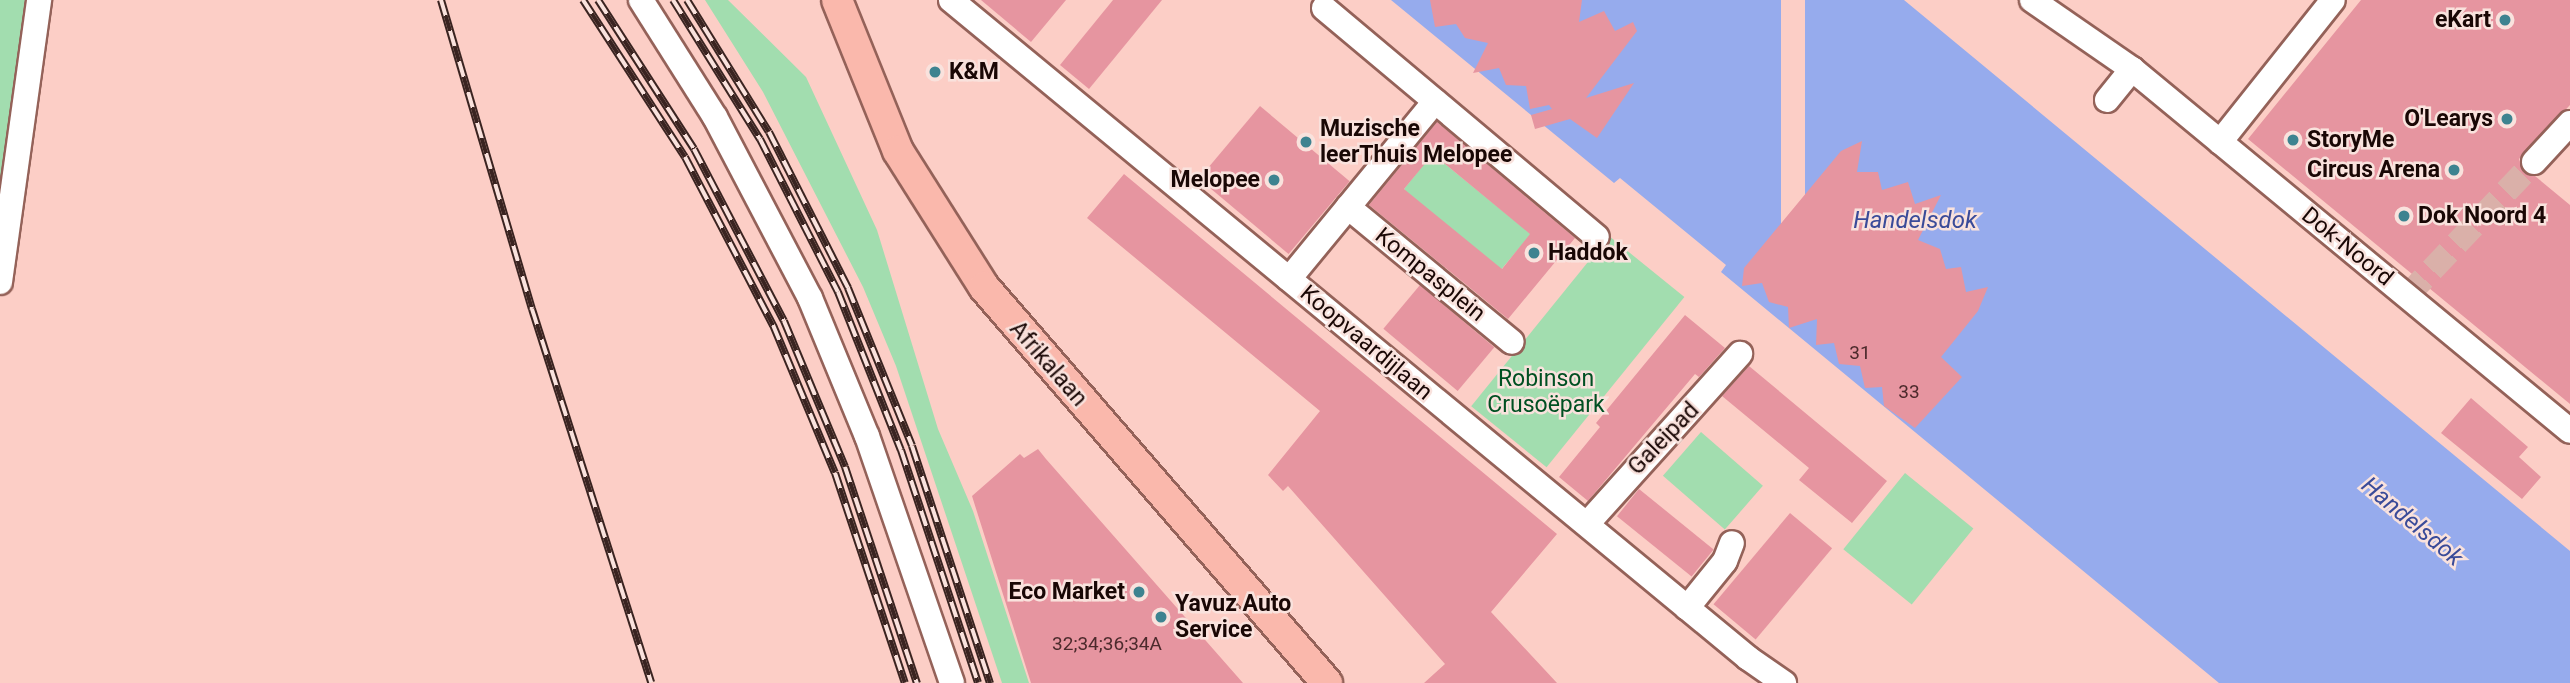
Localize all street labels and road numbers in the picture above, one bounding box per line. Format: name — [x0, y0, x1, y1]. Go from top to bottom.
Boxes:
street label: Dok-Noord — [2296, 202, 2398, 292]
street label: Kompasplein — [1369, 222, 1491, 328]
street label: Koopvaardijlaan — [1294, 280, 1438, 406]
street label: Afrikalaan — [1004, 316, 1092, 412]
street label: Galeipad — [1623, 397, 1705, 481]

